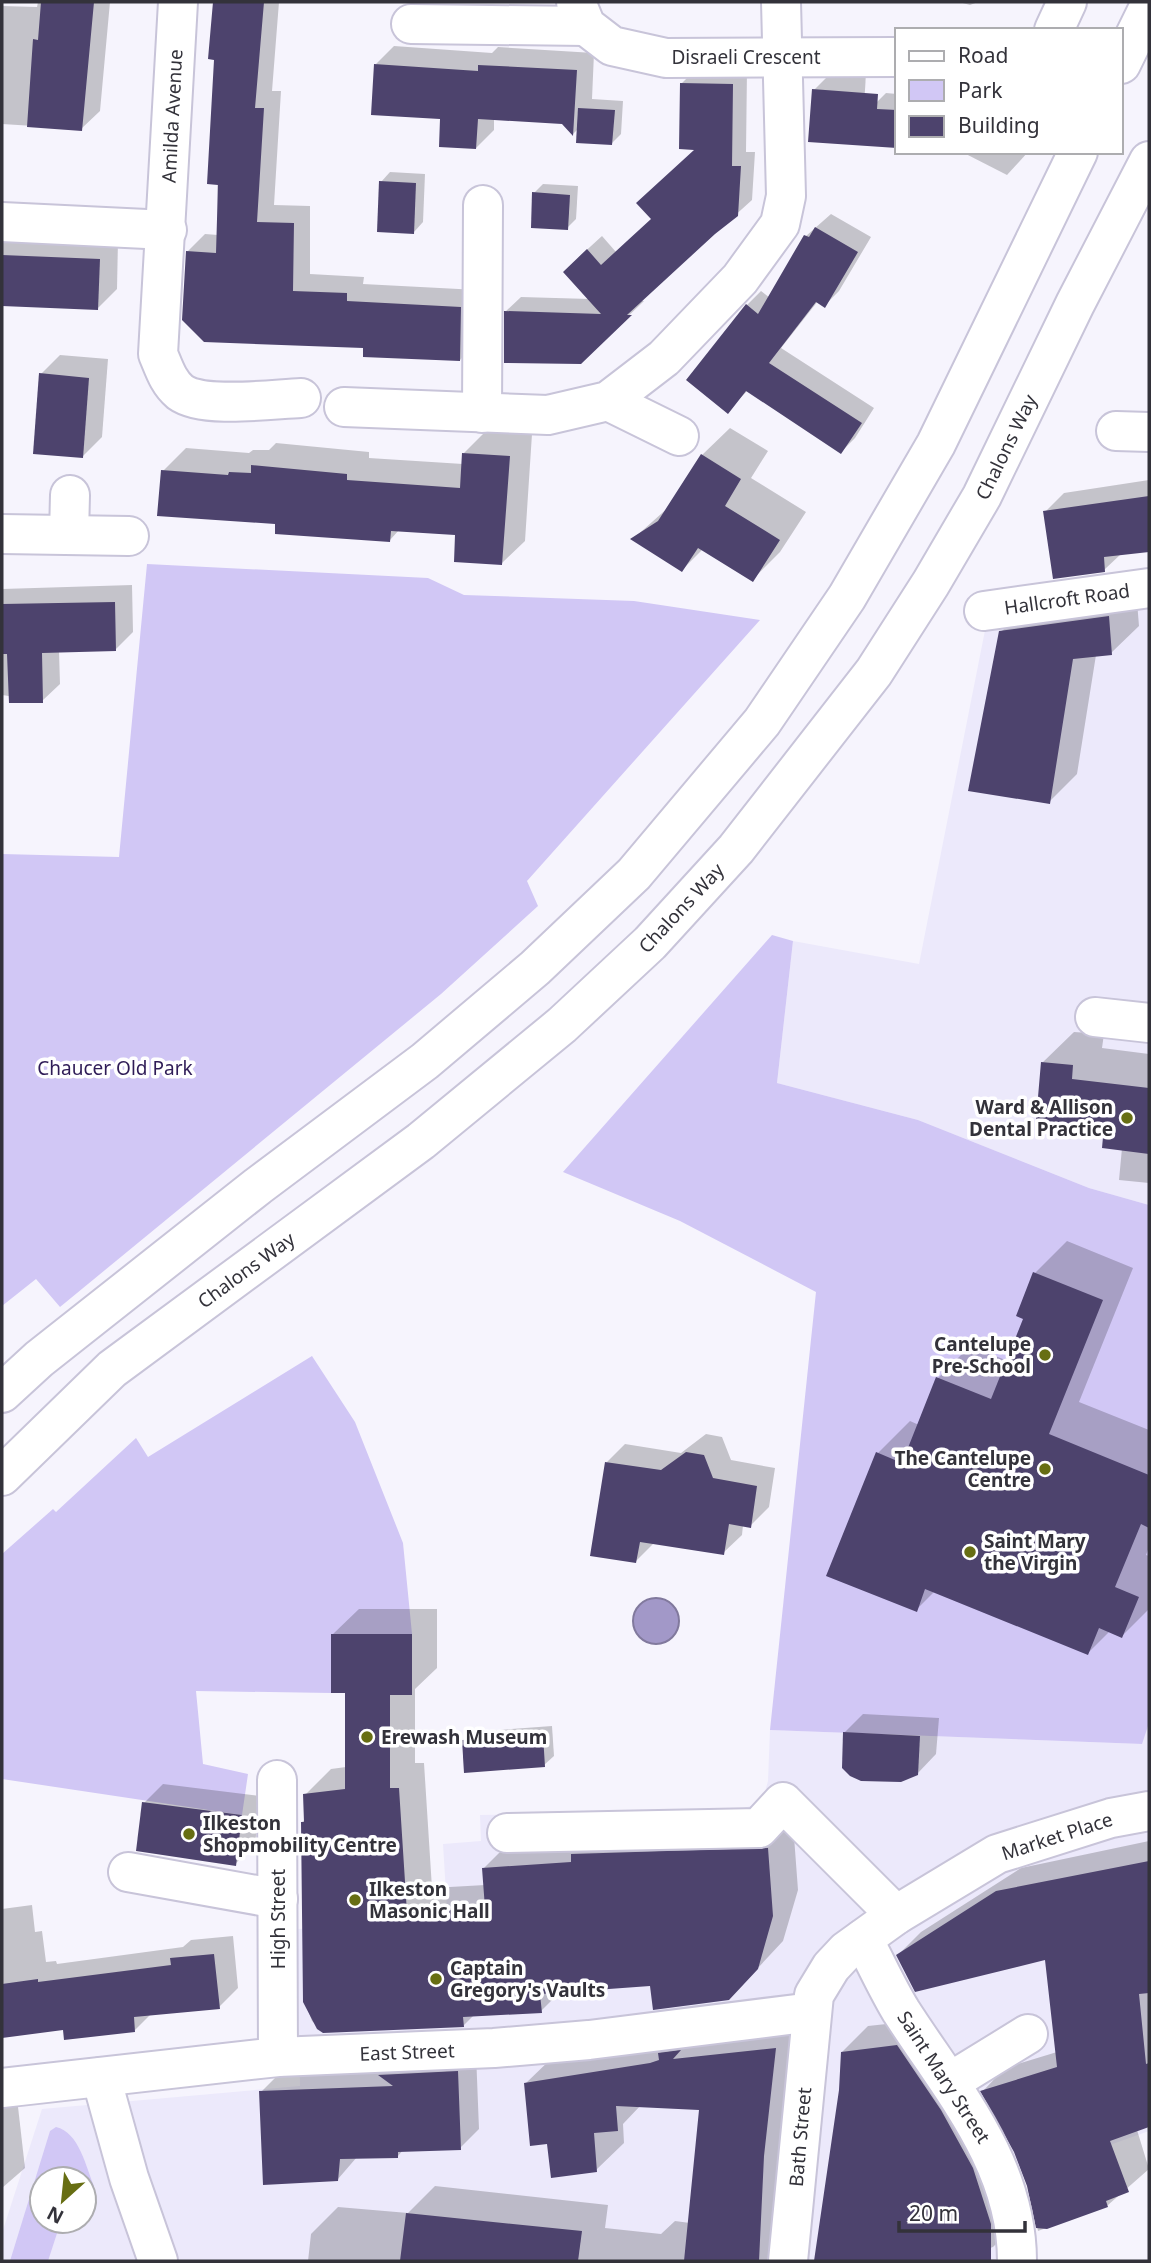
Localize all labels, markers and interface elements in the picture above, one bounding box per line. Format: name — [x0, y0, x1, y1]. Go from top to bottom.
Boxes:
legend — [895, 28, 1123, 154]
text: Road — [958, 41, 1008, 69]
street label: Disraeli Crescent — [671, 44, 821, 70]
street label: Amilda Avenue — [156, 49, 188, 183]
text: Park — [958, 76, 1003, 104]
text: Building — [958, 111, 1040, 139]
street label: Chalons Way — [969, 390, 1043, 504]
street label: Hallcroft Road — [1002, 577, 1132, 621]
street label: Chalons Way — [633, 857, 730, 959]
park label: Chaucer Old Park — [37, 1055, 193, 1081]
place label: Ward & Allison Dental Practice — [969, 1094, 1113, 1142]
marker: Ward & Allison Dental Practice — [1119, 1110, 1135, 1126]
street label: Chalons Way — [192, 1226, 300, 1314]
place label: Cantelupe Pre-School — [932, 1331, 1031, 1379]
marker: Cantelupe Pre-School — [1037, 1347, 1053, 1363]
place label: The Cantelupe Centre — [895, 1445, 1031, 1493]
marker: The Cantelupe Centre — [1037, 1461, 1053, 1477]
place label: Saint Mary the Virgin — [984, 1528, 1086, 1576]
marker: Saint Mary the Virgin — [962, 1544, 978, 1560]
place label: Erewash Museum — [381, 1724, 547, 1750]
marker: Erewash Museum — [359, 1729, 375, 1745]
street label: Market Place — [998, 1806, 1116, 1866]
place label: Ilkeston Shopmobility Centre — [203, 1810, 397, 1858]
marker: Ilkeston Shopmobility Centre — [181, 1826, 197, 1842]
street label: High Street — [265, 1869, 291, 1969]
place label: Ilkeston Masonic Hall — [369, 1876, 490, 1924]
marker: Ilkeston Masonic Hall — [347, 1892, 363, 1908]
place label: Captain Gregory's Vaults — [450, 1955, 605, 2003]
marker: Captain Gregory's Vaults — [428, 1971, 444, 1987]
street label: Saint Mary Street — [891, 2006, 997, 2148]
street label: East Street — [359, 2037, 455, 2067]
street label: Bath Street — [783, 2086, 817, 2188]
north arrow — [28, 2165, 98, 2235]
scale bar — [899, 2190, 1025, 2234]
text: 20 m — [909, 2199, 958, 2227]
text: N — [42, 2200, 68, 2230]

